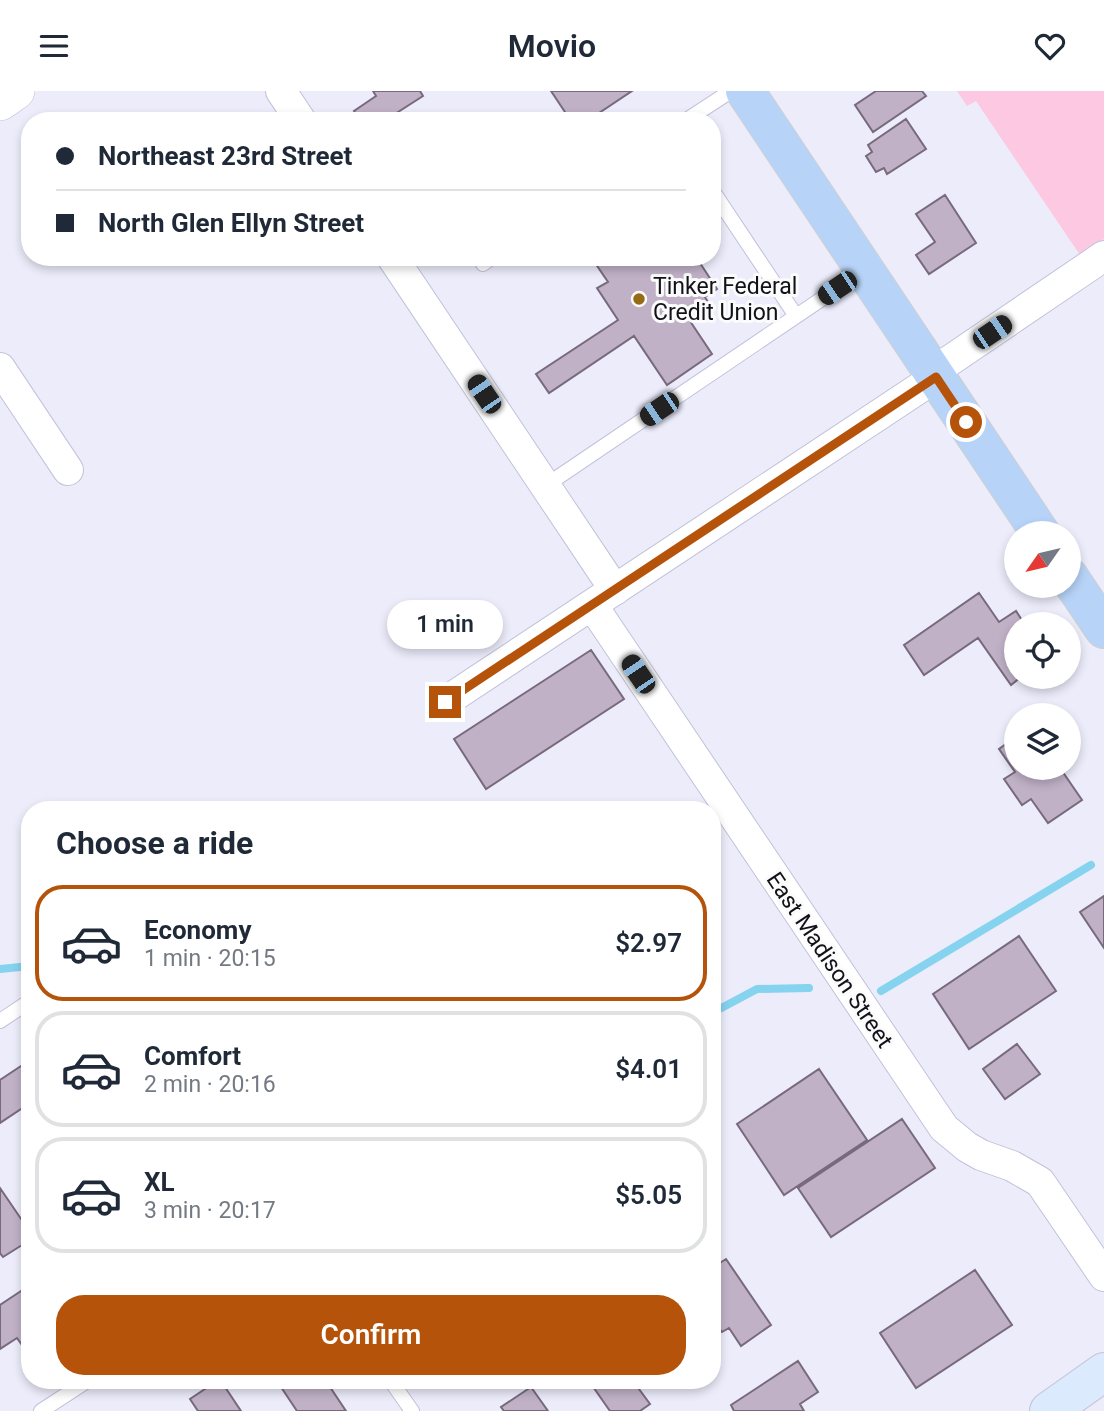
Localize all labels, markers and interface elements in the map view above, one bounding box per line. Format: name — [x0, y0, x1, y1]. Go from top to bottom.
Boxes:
icon: menu — [35, 27, 73, 65]
text: Movio — [508, 27, 596, 65]
icon: heart — [1031, 27, 1069, 65]
text: Northeast 23rd Street — [98, 141, 352, 171]
text: North Glen Ellyn Street — [98, 208, 364, 238]
car — [814, 268, 861, 308]
place label: Tinker Federal Credit Union — [653, 273, 797, 326]
marker: Tinker Federal Credit Union — [631, 291, 647, 307]
car — [969, 312, 1016, 352]
car — [464, 371, 505, 417]
car — [636, 389, 683, 429]
route start — [950, 406, 982, 438]
north arrow — [1004, 521, 1082, 599]
map controls — [1004, 521, 1081, 780]
callout: 1 min — [387, 601, 503, 649]
text: 1 min — [416, 611, 474, 638]
button: locate — [1004, 612, 1081, 689]
car — [618, 651, 659, 697]
route end — [429, 686, 461, 718]
button: layers — [1004, 703, 1081, 780]
text: Choose a ride — [56, 824, 253, 862]
street label: East Madison Street — [761, 867, 898, 1053]
icon: car — [60, 912, 123, 975]
text: Economy — [144, 915, 251, 945]
text: $2.97 — [615, 928, 682, 958]
text: 1 min · 20:15 — [144, 945, 276, 972]
icon: car — [60, 1038, 123, 1101]
text: Comfort — [144, 1041, 241, 1071]
text: $4.01 — [615, 1054, 682, 1084]
text: 2 min · 20:16 — [144, 1071, 276, 1098]
icon: car — [60, 1164, 123, 1227]
text: XL — [144, 1167, 175, 1197]
text: $5.05 — [615, 1180, 682, 1210]
text: 3 min · 20:17 — [144, 1197, 276, 1224]
button: Confirm — [56, 1295, 686, 1375]

